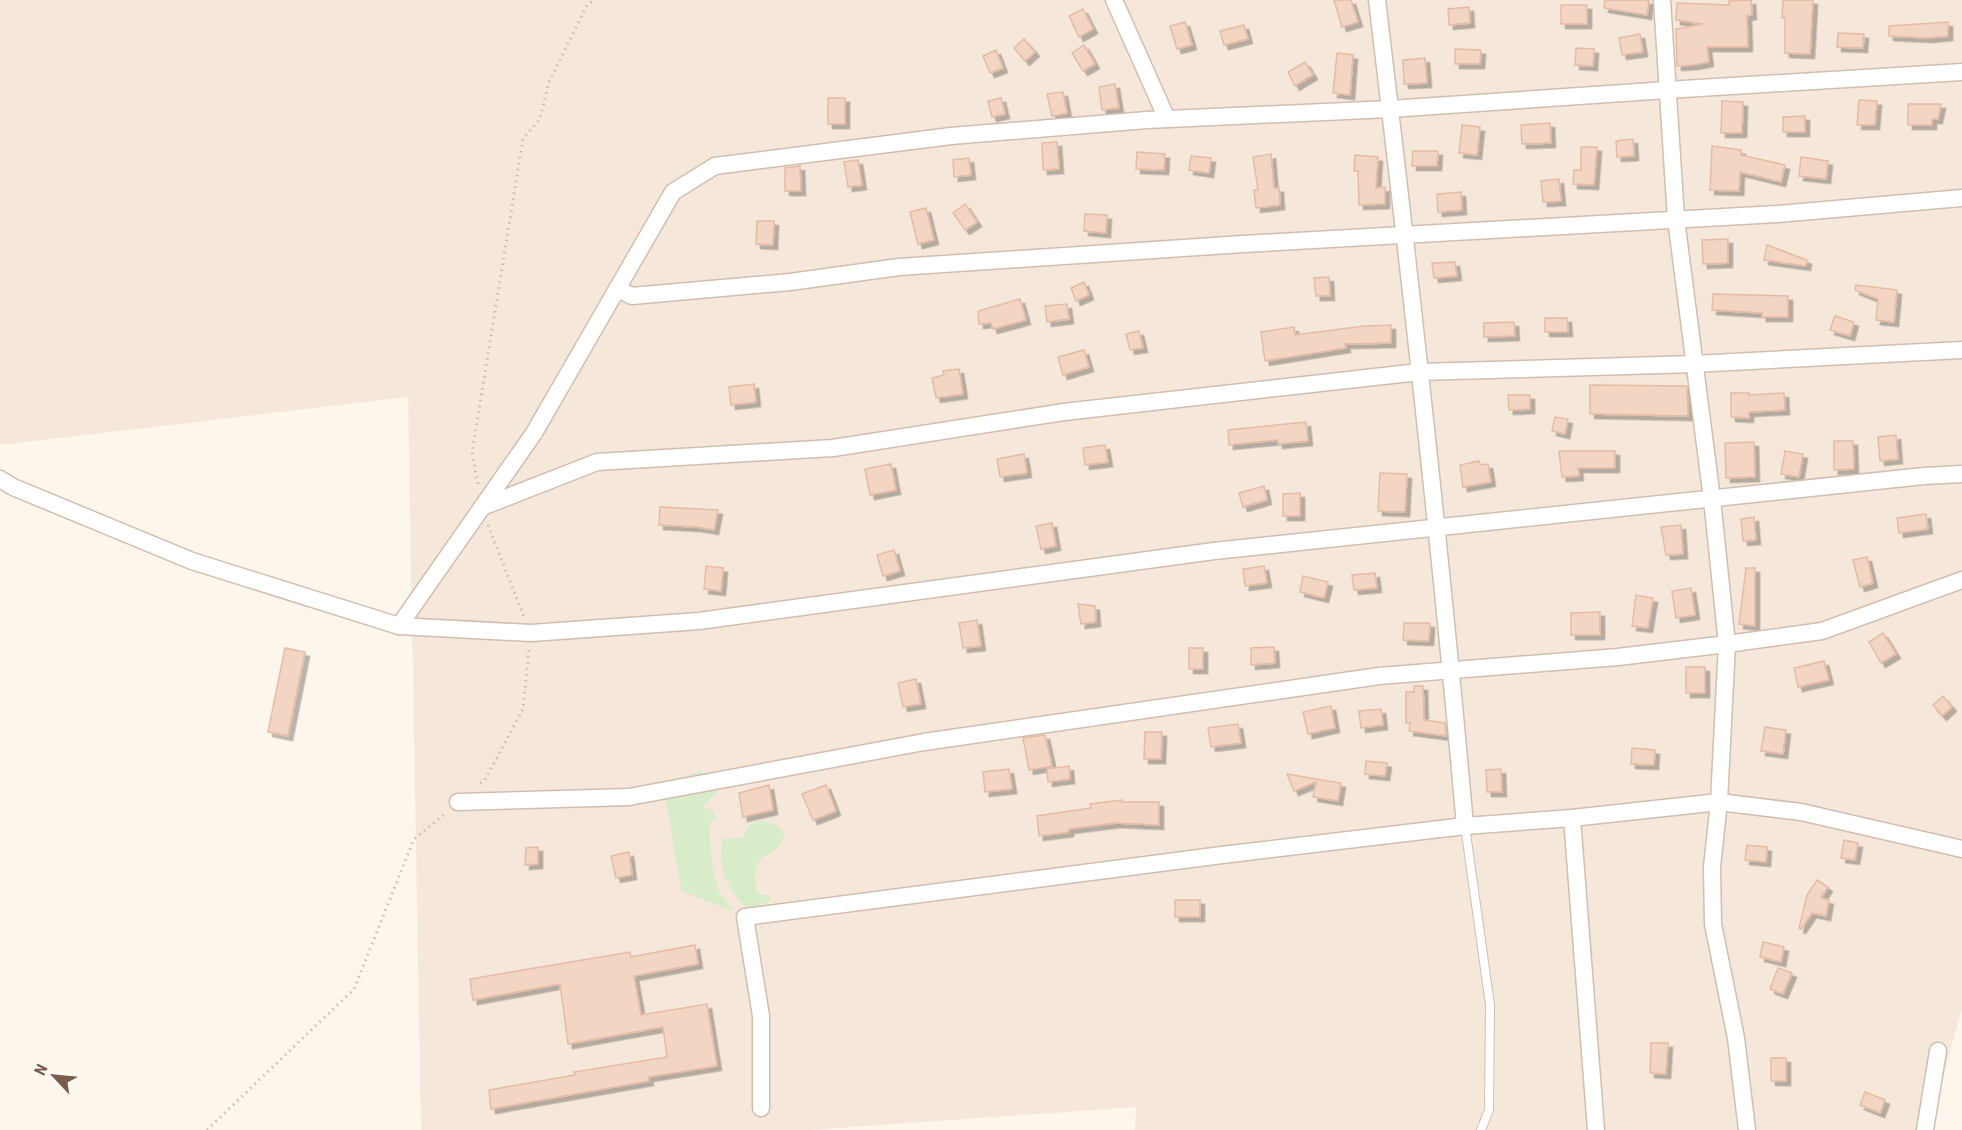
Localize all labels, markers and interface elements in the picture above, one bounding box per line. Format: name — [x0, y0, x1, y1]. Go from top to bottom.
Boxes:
north arrow — [24, 1046, 84, 1106]
text: N — [30, 1061, 52, 1078]

